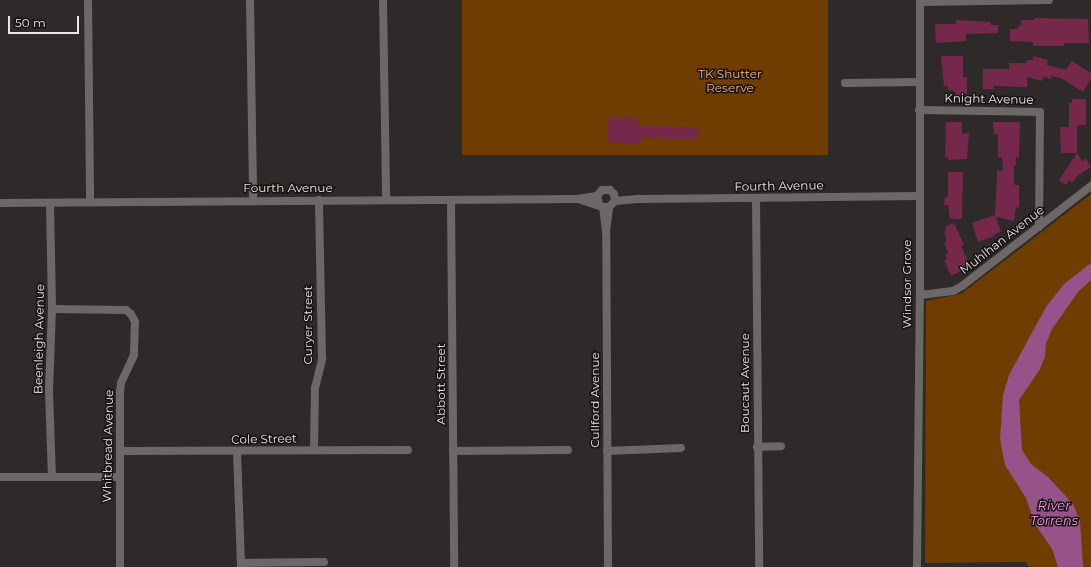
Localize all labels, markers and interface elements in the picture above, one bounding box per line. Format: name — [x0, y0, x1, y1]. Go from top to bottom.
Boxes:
scale bar — [10, 8, 81, 34]
text: 50 m — [15, 15, 46, 30]
park label: TK Shutter Reserve — [698, 67, 762, 95]
street label: Knight Avenue — [944, 91, 1034, 107]
street label: Fourth Avenue — [734, 178, 824, 194]
street label: Fourth Avenue — [243, 181, 333, 195]
street label: Muhlhan Avenue — [957, 203, 1047, 277]
street label: Windsor Grove — [900, 240, 914, 328]
street label: Beenleigh Avenue — [31, 284, 47, 394]
street label: Curyer Street — [301, 286, 315, 364]
street label: Boucaut Avenue — [738, 333, 752, 433]
street label: Abbott Street — [434, 343, 448, 425]
street label: Cullford Avenue — [588, 352, 602, 448]
street label: Whitbread Avenue — [100, 390, 116, 502]
street label: Cole Street — [231, 431, 297, 447]
water label: River Torrens — [1030, 498, 1078, 529]

